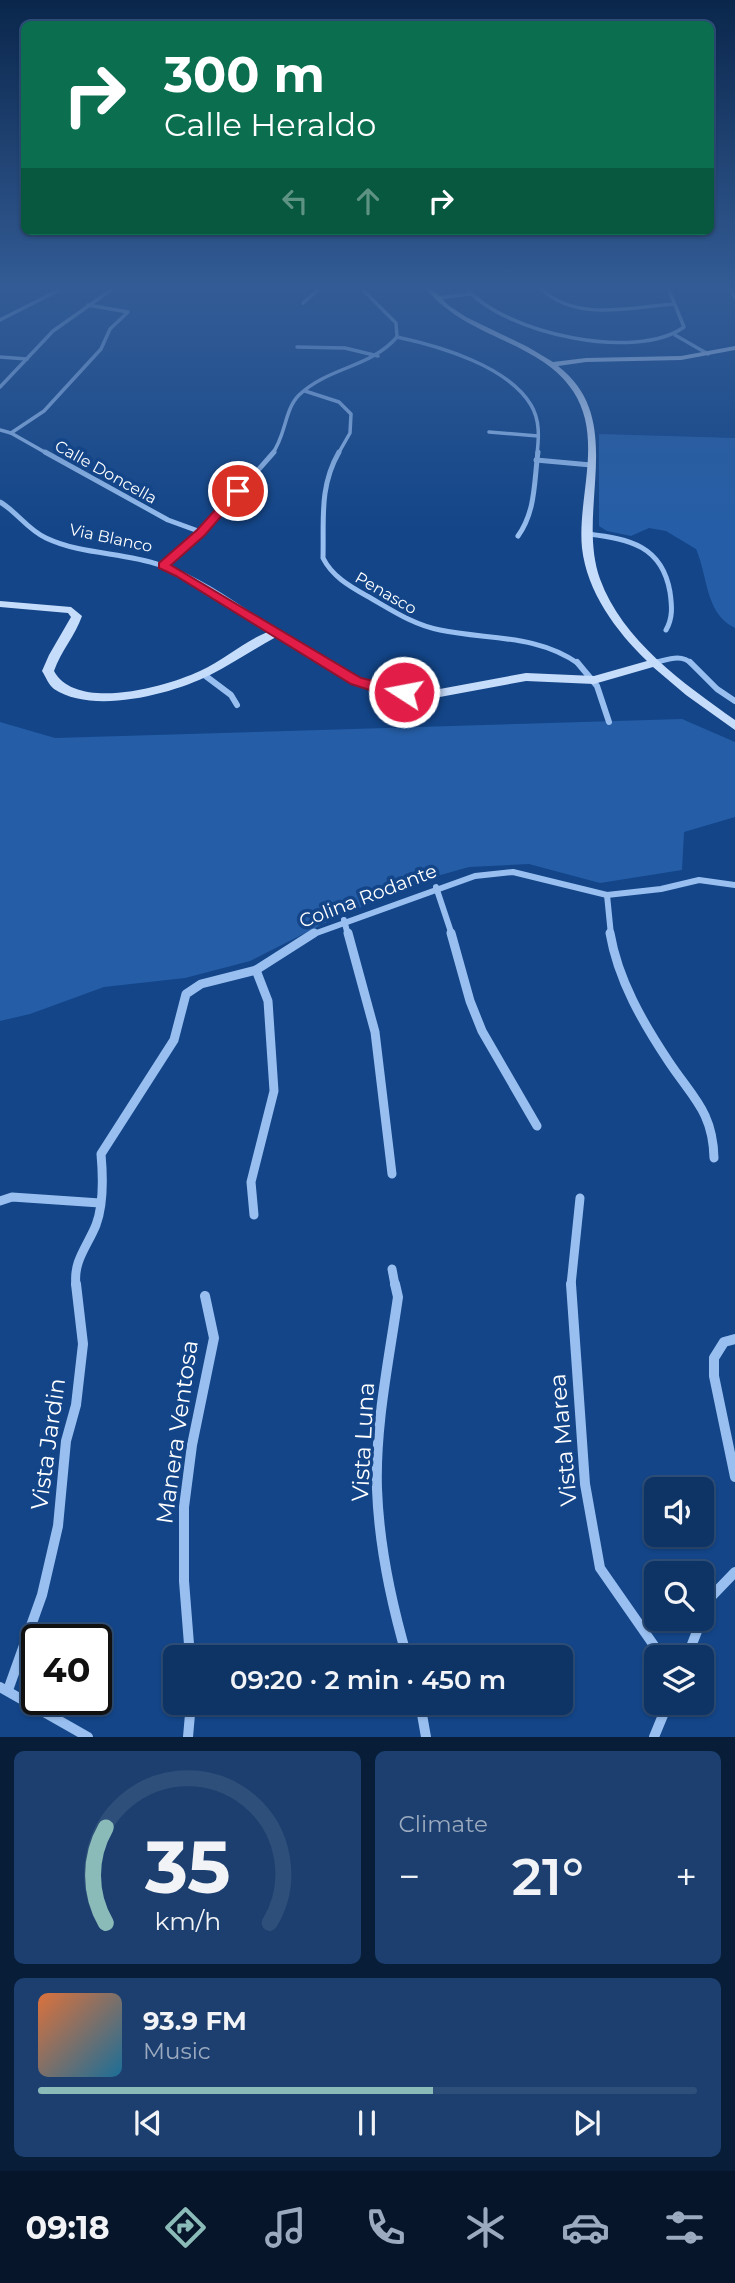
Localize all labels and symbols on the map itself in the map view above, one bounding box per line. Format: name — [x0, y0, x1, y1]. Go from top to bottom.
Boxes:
street label: Calle Doncella — [52, 436, 160, 508]
pin — [208, 461, 268, 521]
street label: Via Blanco — [68, 520, 154, 556]
street label: Penasco — [352, 568, 420, 618]
position arrow — [367, 655, 441, 729]
street label: Colina Rodante — [296, 859, 440, 933]
street label: Manera Ventosa — [150, 1338, 204, 1526]
street label: Vista Marea — [543, 1372, 583, 1508]
street label: Vista Jardin — [25, 1376, 71, 1512]
street label: Vista Luna — [346, 1382, 380, 1502]
speed limit sign: 40 — [21, 1624, 112, 1715]

